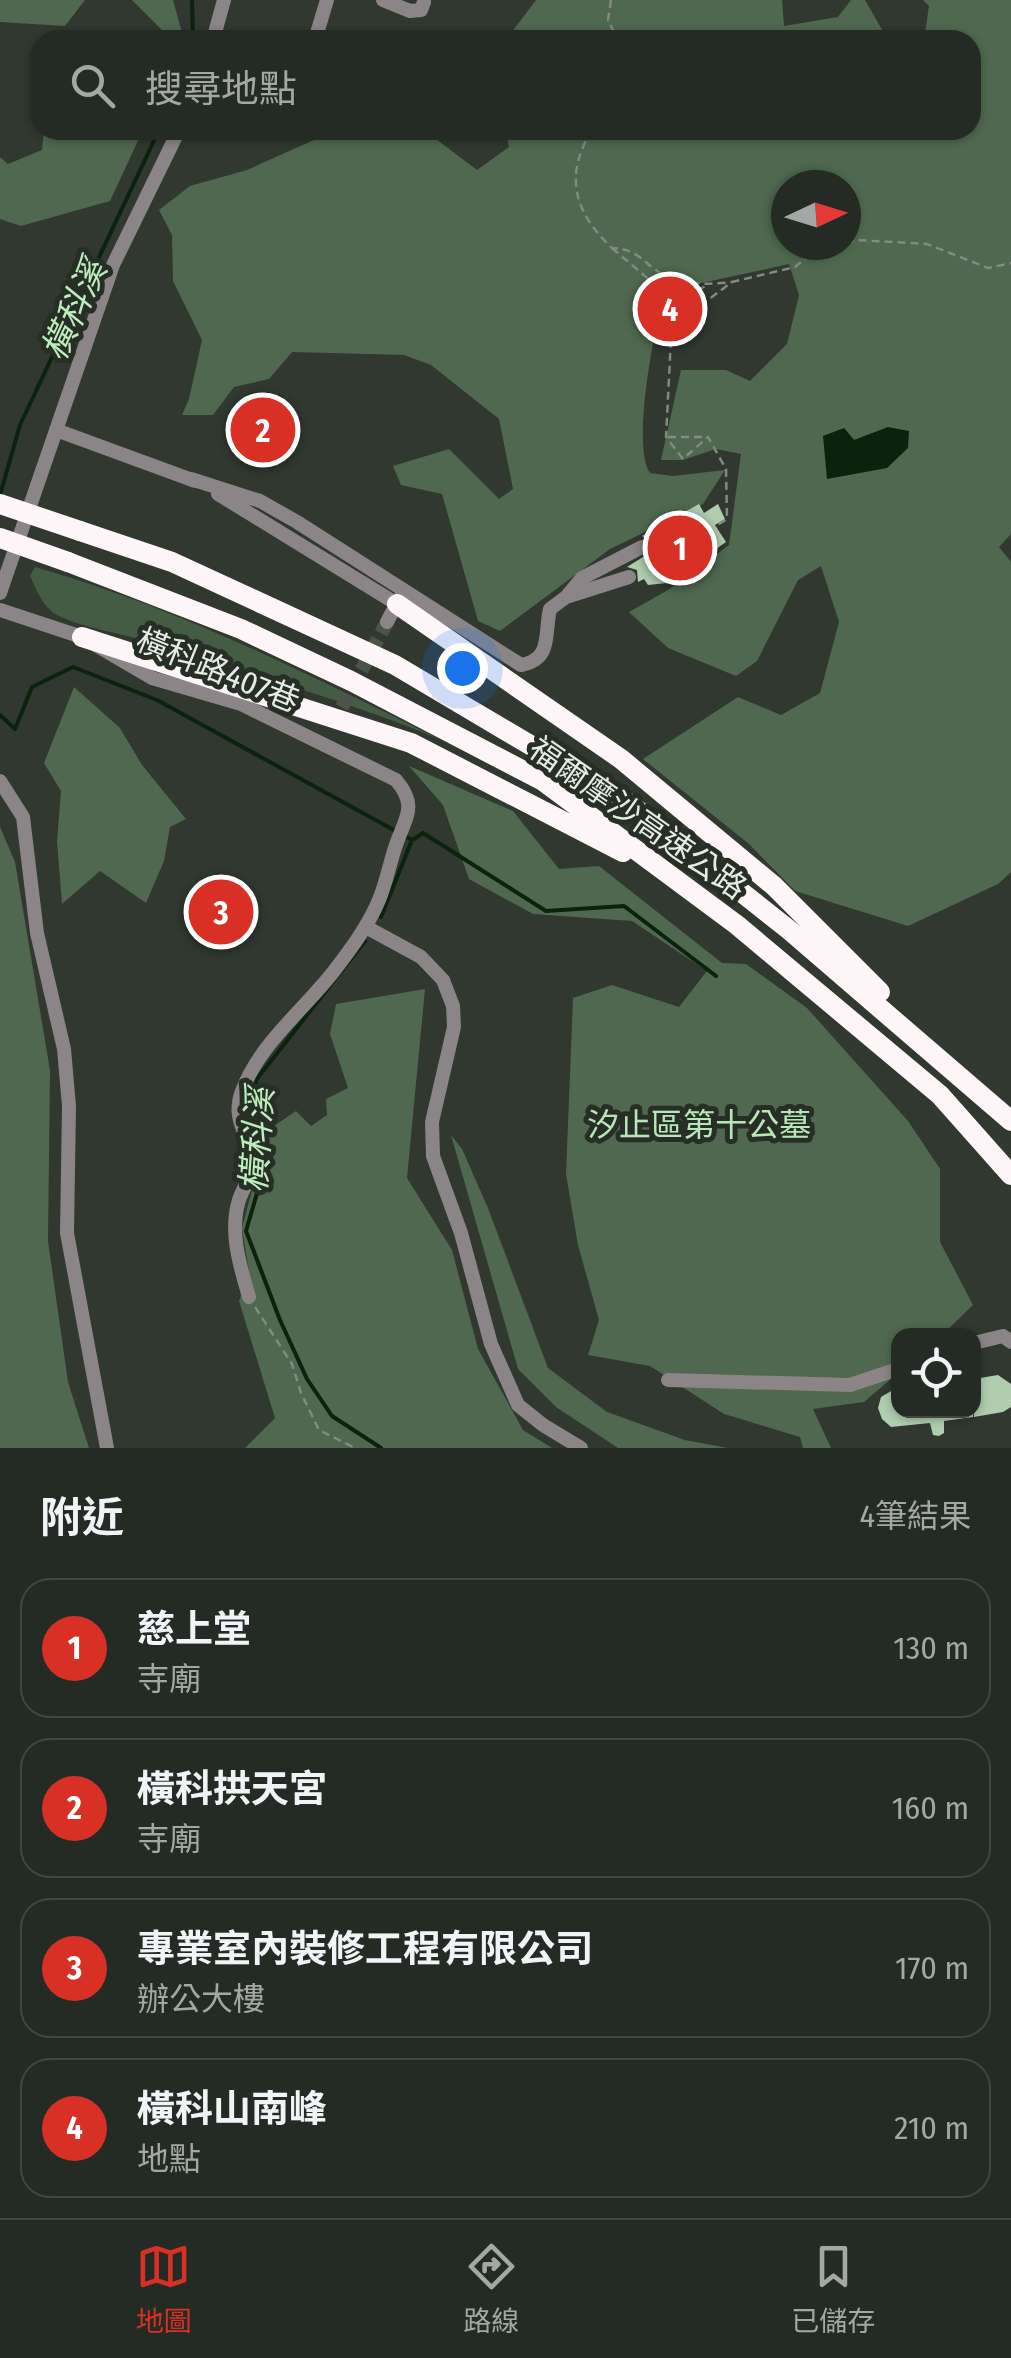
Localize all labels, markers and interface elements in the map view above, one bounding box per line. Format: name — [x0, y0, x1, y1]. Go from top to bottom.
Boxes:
search box — [30, 30, 981, 140]
icon: search — [65, 58, 120, 113]
text: 搜尋地點 — [145, 66, 297, 112]
north arrow — [771, 170, 861, 260]
water label: 橫科溪 — [33, 249, 117, 366]
pin: 4 — [638, 272, 702, 346]
pin: 2 — [230, 392, 296, 468]
pin: 1 — [648, 510, 712, 586]
street label: 橫科路407巷 — [131, 620, 305, 720]
your location — [437, 643, 488, 694]
street label: 福爾摩沙高速公路 — [522, 729, 754, 907]
pin: 3 — [188, 874, 254, 950]
water label: 橫科溪 — [232, 1081, 282, 1194]
park label: 汐止區第十公墓 — [587, 1106, 811, 1144]
map controls — [891, 1328, 981, 1418]
button: locate — [891, 1328, 981, 1418]
text: 附近 — [40, 1493, 124, 1543]
text: 4筆結果 — [860, 1497, 971, 1535]
text: 慈上堂 — [137, 1606, 251, 1652]
text: 1 — [68, 1629, 81, 1667]
text: 130 m — [893, 1629, 969, 1667]
text: 寺廟 — [137, 1660, 201, 1698]
text: 橫科拱天宮 — [137, 1766, 327, 1812]
text: 2 — [67, 1789, 82, 1827]
text: 160 m — [892, 1789, 969, 1827]
text: 寺廟 — [137, 1820, 201, 1858]
text: 專業室內裝修工程有限公司 — [137, 1926, 593, 1972]
text: 3 — [67, 1949, 82, 1987]
text: 170 m — [895, 1949, 969, 1987]
text: 辦公大樓 — [137, 1980, 265, 2018]
text: 橫科山南峰 — [137, 2086, 327, 2132]
text: 4 — [66, 2109, 83, 2147]
text: 210 m — [894, 2109, 969, 2147]
text: 地點 — [137, 2140, 201, 2178]
tab: 地圖 — [136, 2239, 192, 2339]
tab: 路線 — [463, 2239, 519, 2339]
tab: 已儲存 — [791, 2239, 875, 2339]

